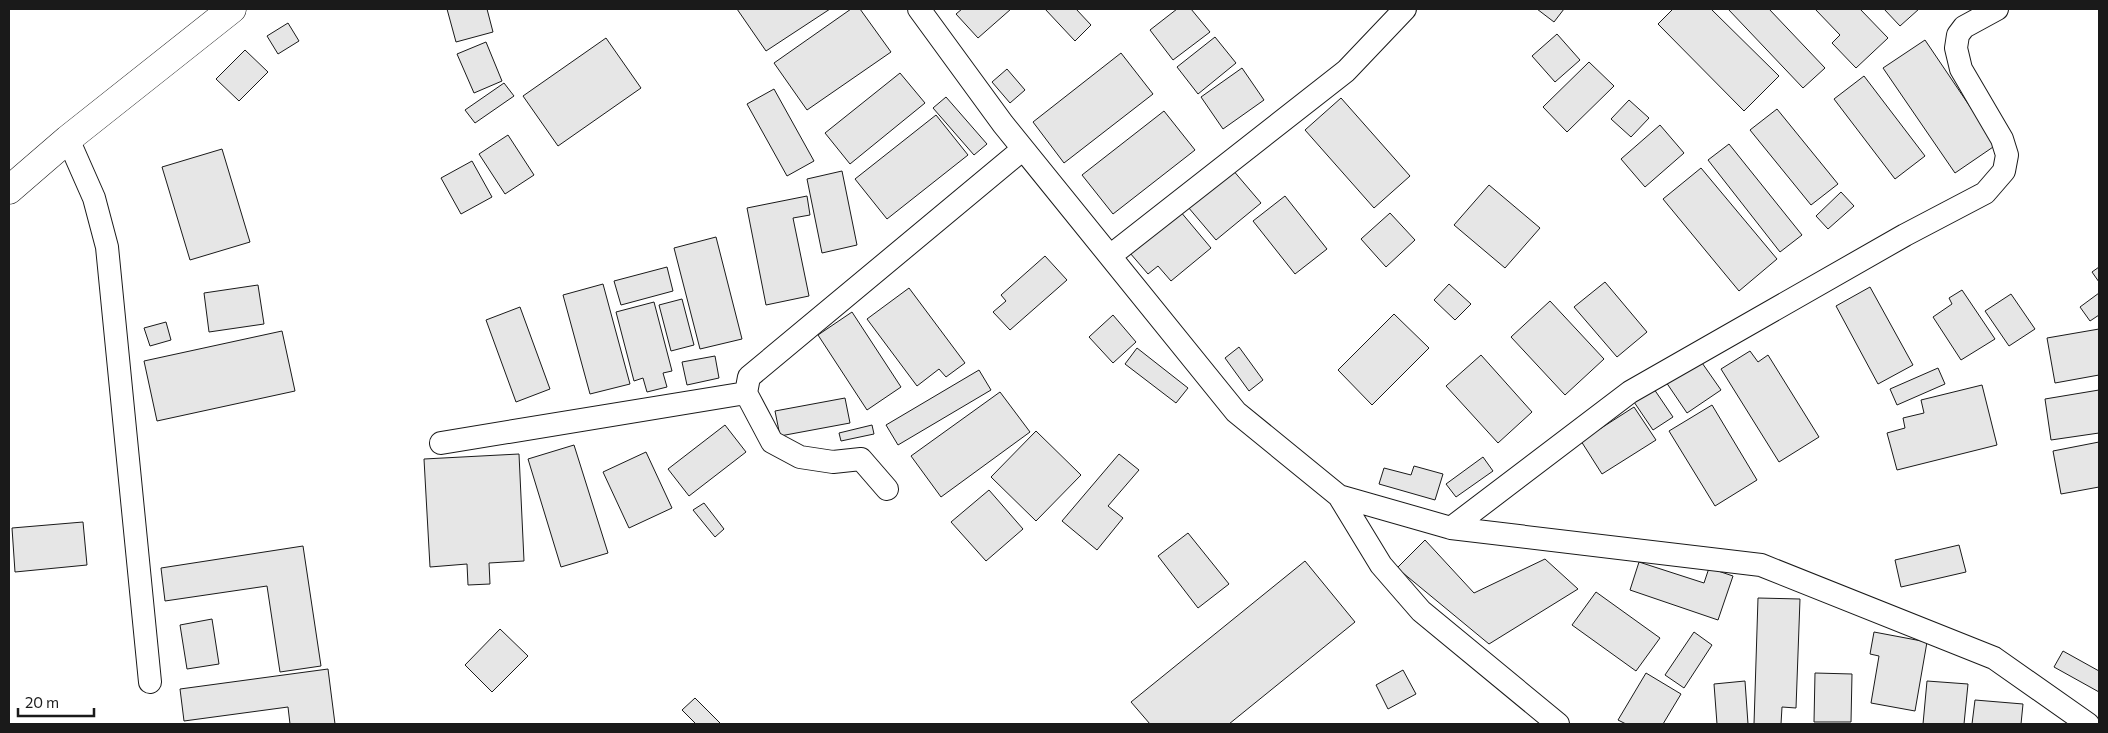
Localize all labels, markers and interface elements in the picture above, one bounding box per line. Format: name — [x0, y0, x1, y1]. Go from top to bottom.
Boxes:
scale bar — [18, 686, 94, 718]
text: 20 m — [25, 693, 59, 711]

